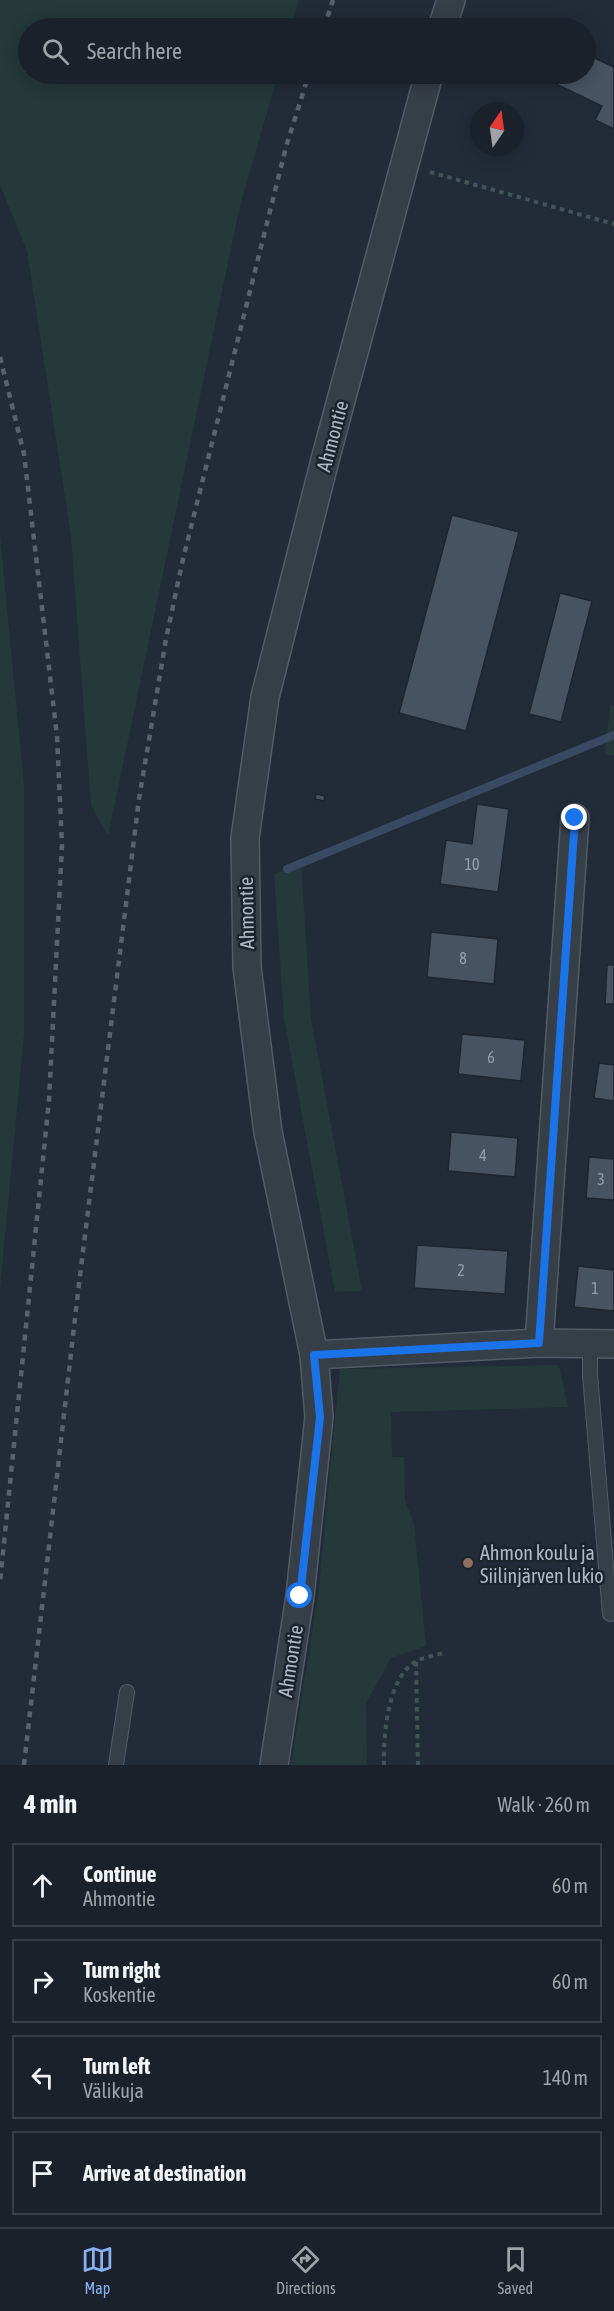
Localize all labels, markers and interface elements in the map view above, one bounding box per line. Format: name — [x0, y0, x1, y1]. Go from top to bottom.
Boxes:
search box — [18, 18, 596, 84]
icon: search — [39, 35, 72, 68]
text: Search here — [87, 38, 182, 64]
north arrow — [470, 102, 524, 156]
street label: Ahmontie — [312, 398, 352, 474]
route end — [561, 804, 587, 830]
house number: 10 — [464, 855, 480, 873]
street label: Ahmontie — [234, 877, 258, 949]
house number: 8 — [459, 949, 467, 967]
house number: 6 — [487, 1048, 495, 1066]
house number: 4 — [479, 1146, 487, 1164]
house number: 3 — [597, 1170, 605, 1188]
house number: 2 — [457, 1261, 465, 1279]
house number: 1 — [591, 1279, 599, 1297]
place label: Ahmon koulu ja Siilinjärven lukio — [480, 1541, 604, 1587]
marker: Ahmon koulu ja Siilinjärven lukio — [461, 1556, 475, 1570]
route start — [286, 1582, 312, 1608]
street label: Ahmontie — [273, 1623, 307, 1699]
text: 4 min — [24, 1789, 77, 1819]
text: Walk · 260 m — [498, 1793, 590, 1816]
text: Continue — [83, 1861, 157, 1887]
icon: ahead — [26, 1869, 59, 1902]
text: 60 m — [552, 1874, 588, 1897]
text: Ahmontie — [83, 1887, 155, 1910]
text: Turn right — [83, 1957, 160, 1983]
icon: right — [26, 1965, 59, 1998]
text: 60 m — [552, 1970, 588, 1993]
text: Koskentie — [83, 1983, 155, 2006]
text: Turn left — [83, 2053, 150, 2079]
icon: left — [26, 2061, 59, 2094]
text: 140 m — [543, 2066, 588, 2089]
text: Välikuja — [83, 2079, 144, 2102]
icon: arrive — [26, 2157, 59, 2190]
text: Arrive at destination — [83, 2160, 246, 2186]
tab: Map — [81, 2243, 114, 2297]
tab: Directions — [276, 2243, 336, 2297]
tab: Saved — [498, 2243, 533, 2297]

